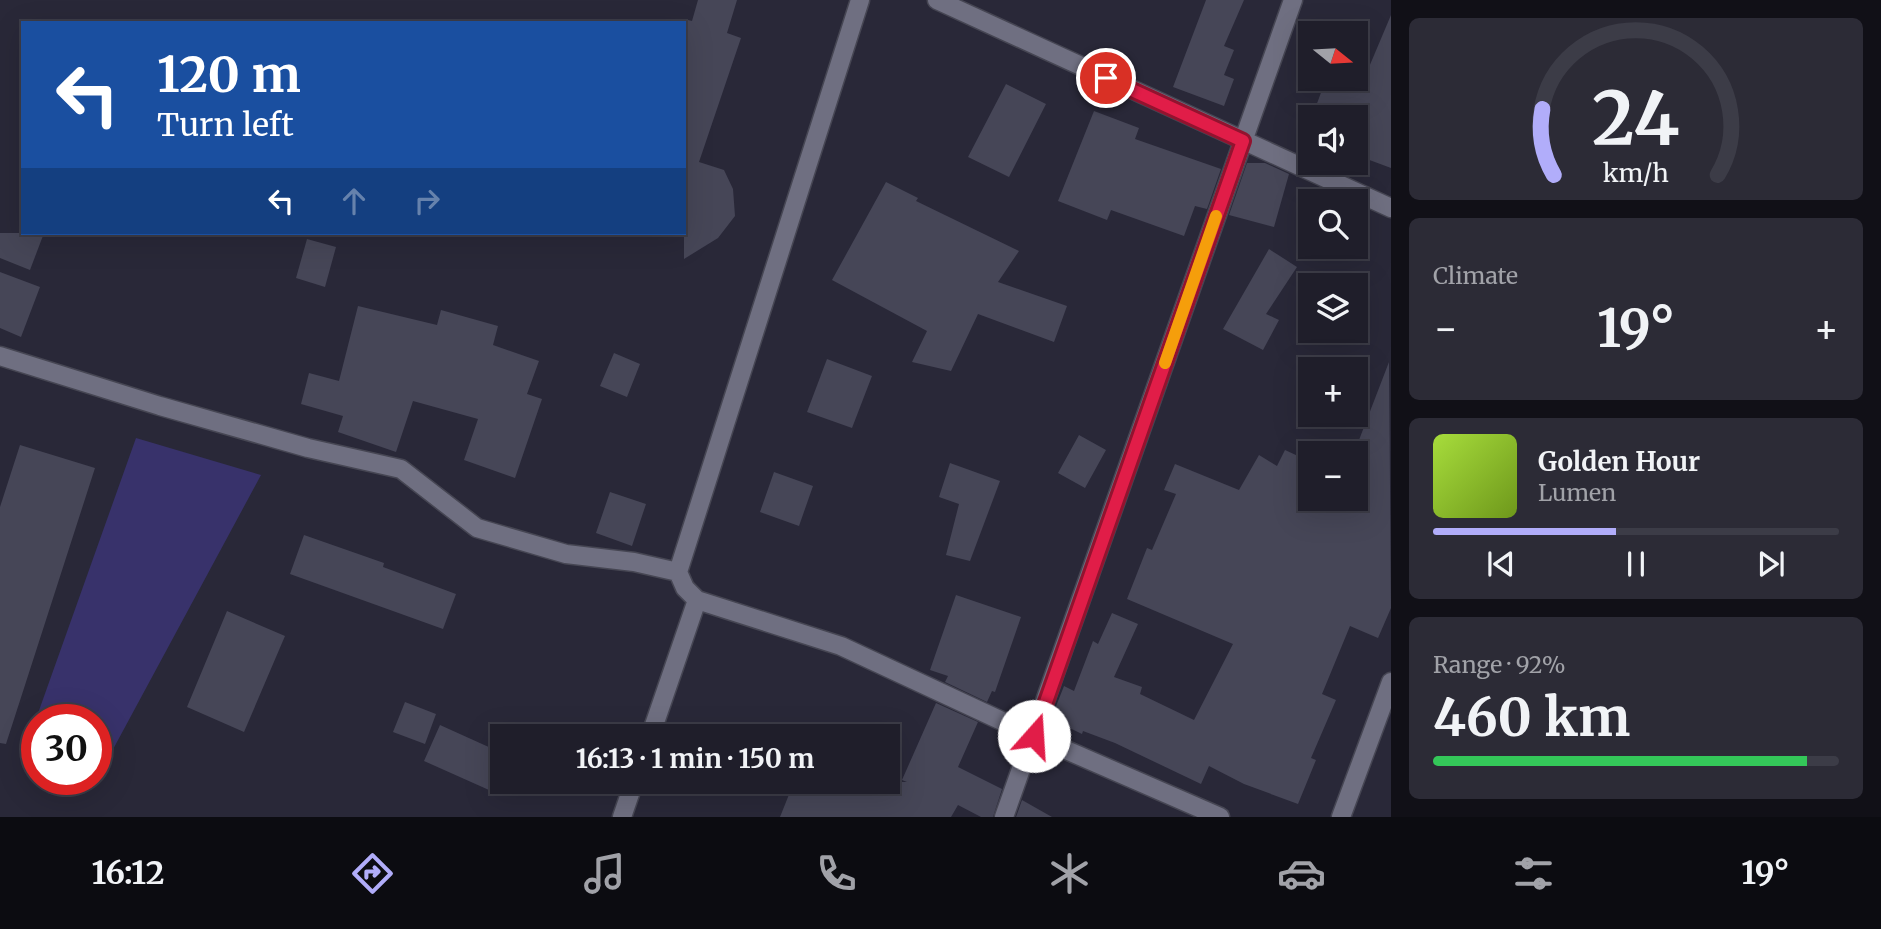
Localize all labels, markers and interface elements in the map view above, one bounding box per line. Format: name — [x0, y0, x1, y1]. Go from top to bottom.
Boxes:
north arrow — [1298, 21, 1368, 91]
map controls — [1298, 21, 1368, 511]
text: 120 m — [157, 44, 301, 105]
pin — [1076, 48, 1136, 108]
icon: left — [42, 49, 133, 140]
icon: arrive — [1087, 59, 1125, 97]
text: 24 — [1592, 73, 1680, 165]
text: Turn left — [157, 105, 294, 145]
button: sound — [1298, 105, 1368, 175]
text: km/h — [1603, 157, 1669, 189]
icon: left — [262, 182, 300, 220]
icon: ahead — [335, 182, 373, 220]
icon: right — [408, 182, 446, 220]
button: search — [1298, 189, 1368, 259]
text: Climate — [1433, 261, 1518, 290]
button: layers — [1298, 273, 1368, 343]
text: 19° — [1597, 296, 1675, 361]
text: − — [1433, 305, 1458, 352]
text: + — [1814, 305, 1839, 352]
button: + — [1298, 357, 1368, 427]
button: − — [1298, 441, 1368, 511]
text: Golden Hour — [1538, 445, 1700, 478]
text: Lumen — [1538, 478, 1616, 507]
icon: previous — [1482, 545, 1520, 583]
icon: pause — [1617, 545, 1655, 583]
icon: next — [1752, 545, 1790, 583]
text: Range · 92% — [1433, 650, 1566, 679]
text: 460 km — [1433, 685, 1630, 750]
position arrow — [997, 699, 1071, 773]
speed limit sign: 30 — [21, 704, 112, 795]
text: 16:13 · 1 min · 150 m — [576, 742, 814, 775]
icon: directions — [348, 849, 397, 898]
icon: music — [580, 849, 629, 898]
icon: phone — [812, 849, 861, 898]
icon: climate — [1045, 849, 1094, 898]
icon: car — [1277, 849, 1326, 898]
icon: filters — [1509, 849, 1558, 898]
text: 16:12 — [92, 853, 165, 893]
text: 19° — [1741, 853, 1789, 893]

